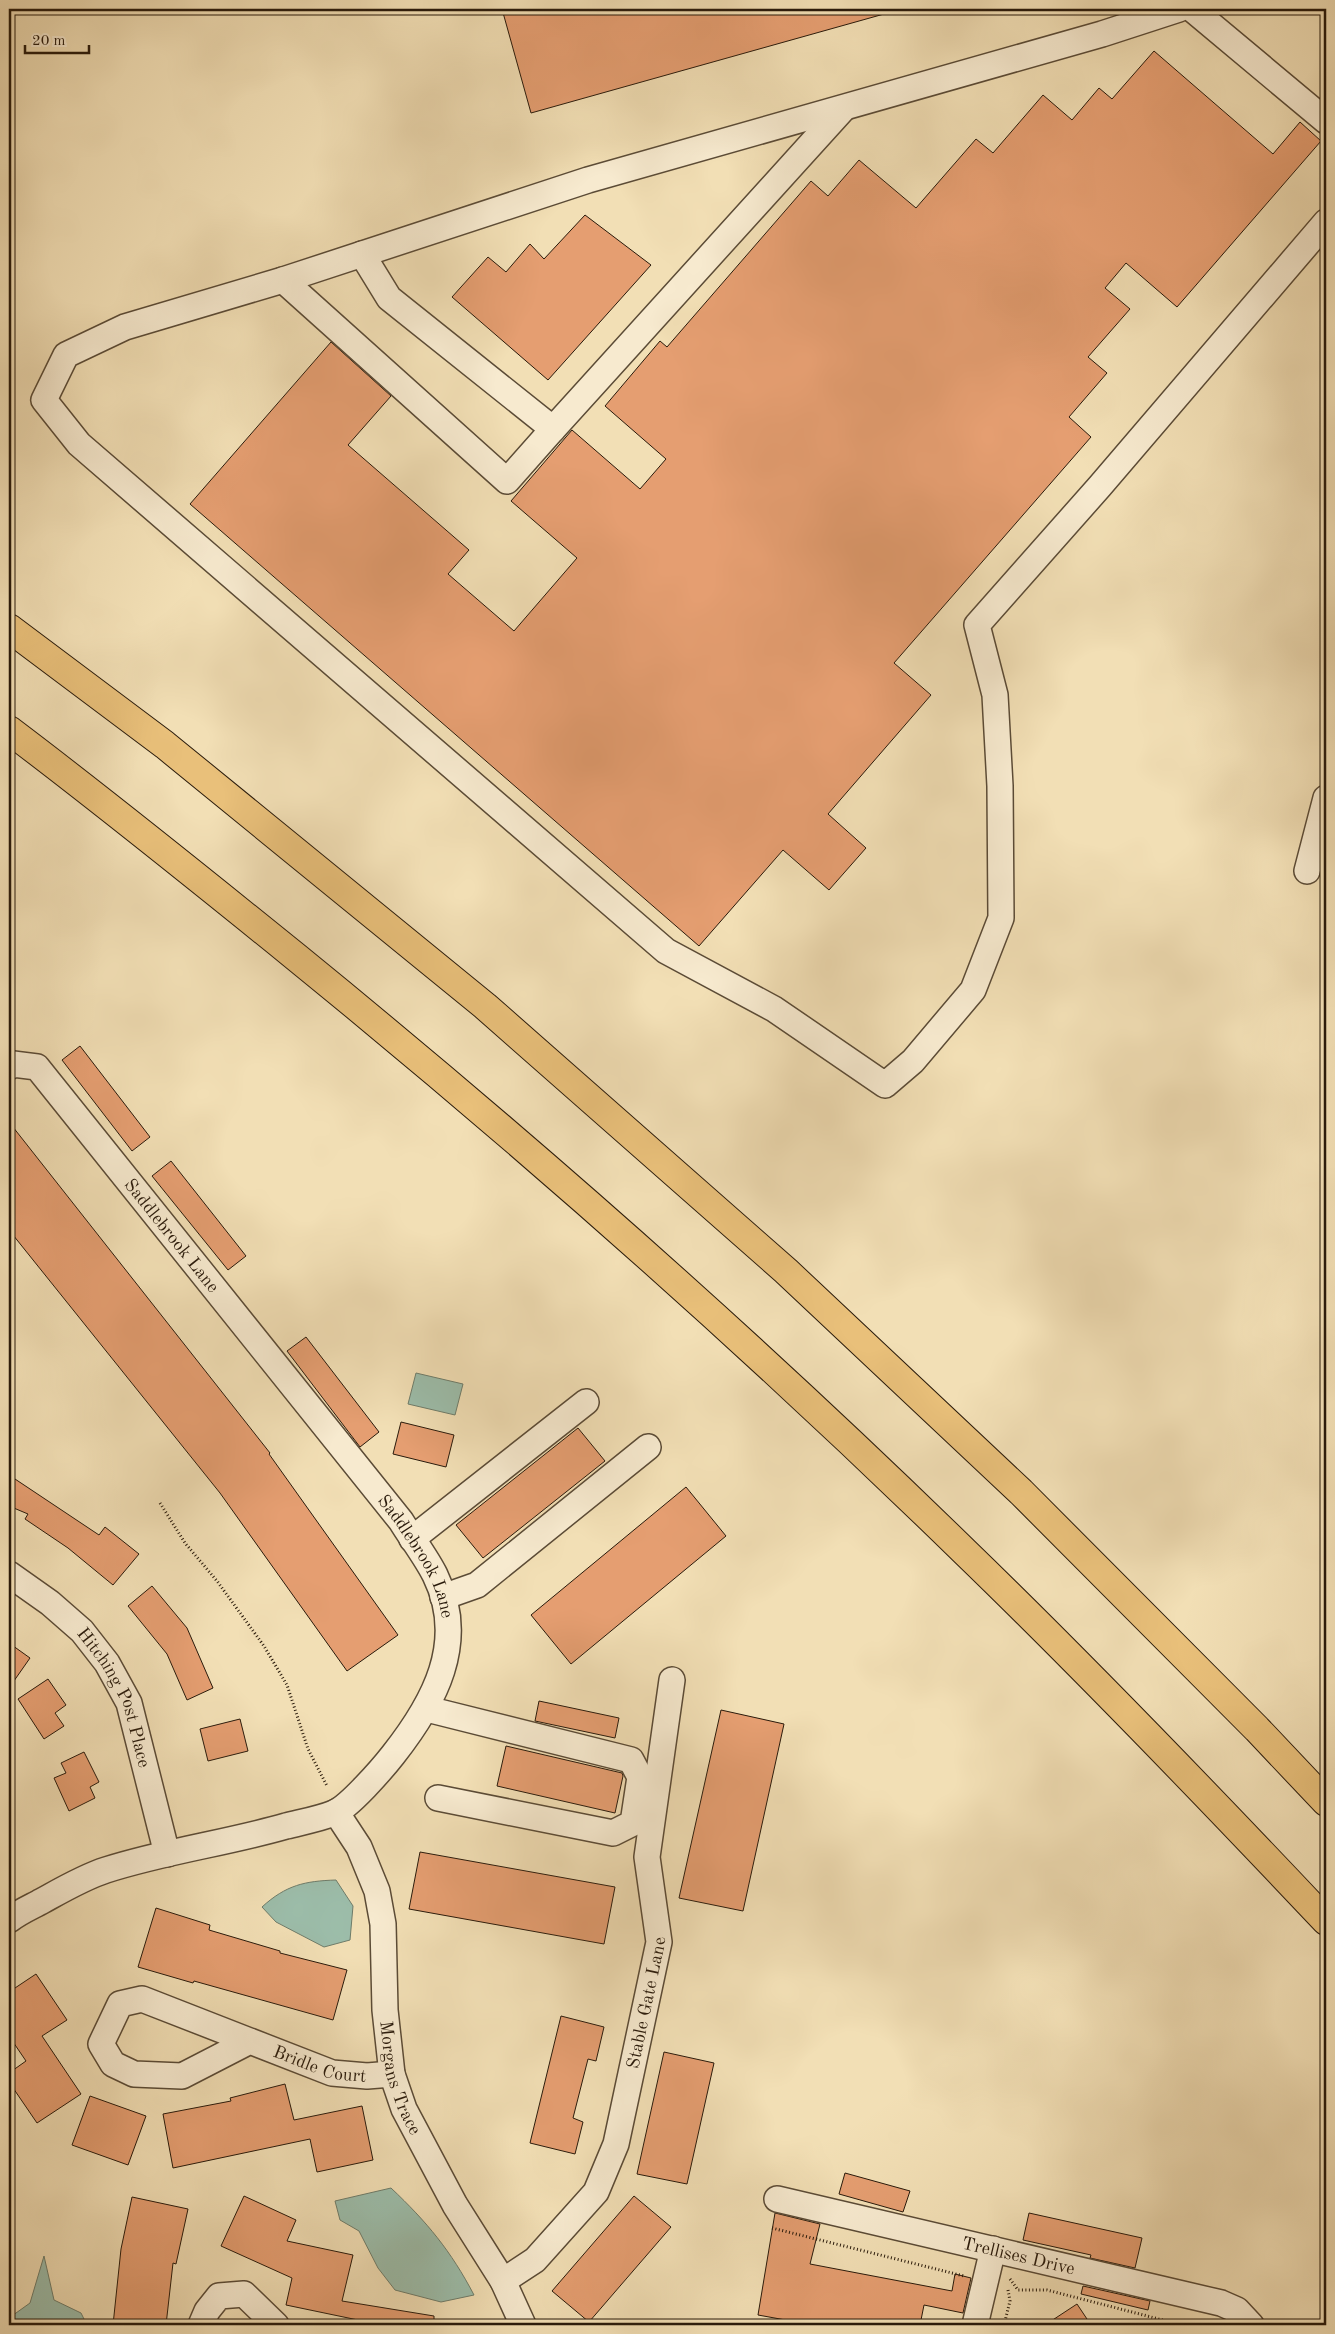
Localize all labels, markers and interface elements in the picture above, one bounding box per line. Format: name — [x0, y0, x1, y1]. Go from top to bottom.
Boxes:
scale bar — [25, 22, 89, 54]
text: 20 m — [32, 34, 66, 49]
street label: Saddlebrook Lane — [120, 1176, 222, 1296]
street label: Saddlebrook Lane — [374, 1492, 456, 1619]
street label: Hitching Post Place — [73, 1625, 153, 1769]
street label: Stable Gate Lane — [624, 1936, 669, 2071]
street label: Morgans Trace — [376, 2020, 424, 2138]
street label: Bridle Court — [270, 2043, 367, 2086]
street label: Trellises Drive — [960, 2235, 1076, 2278]

